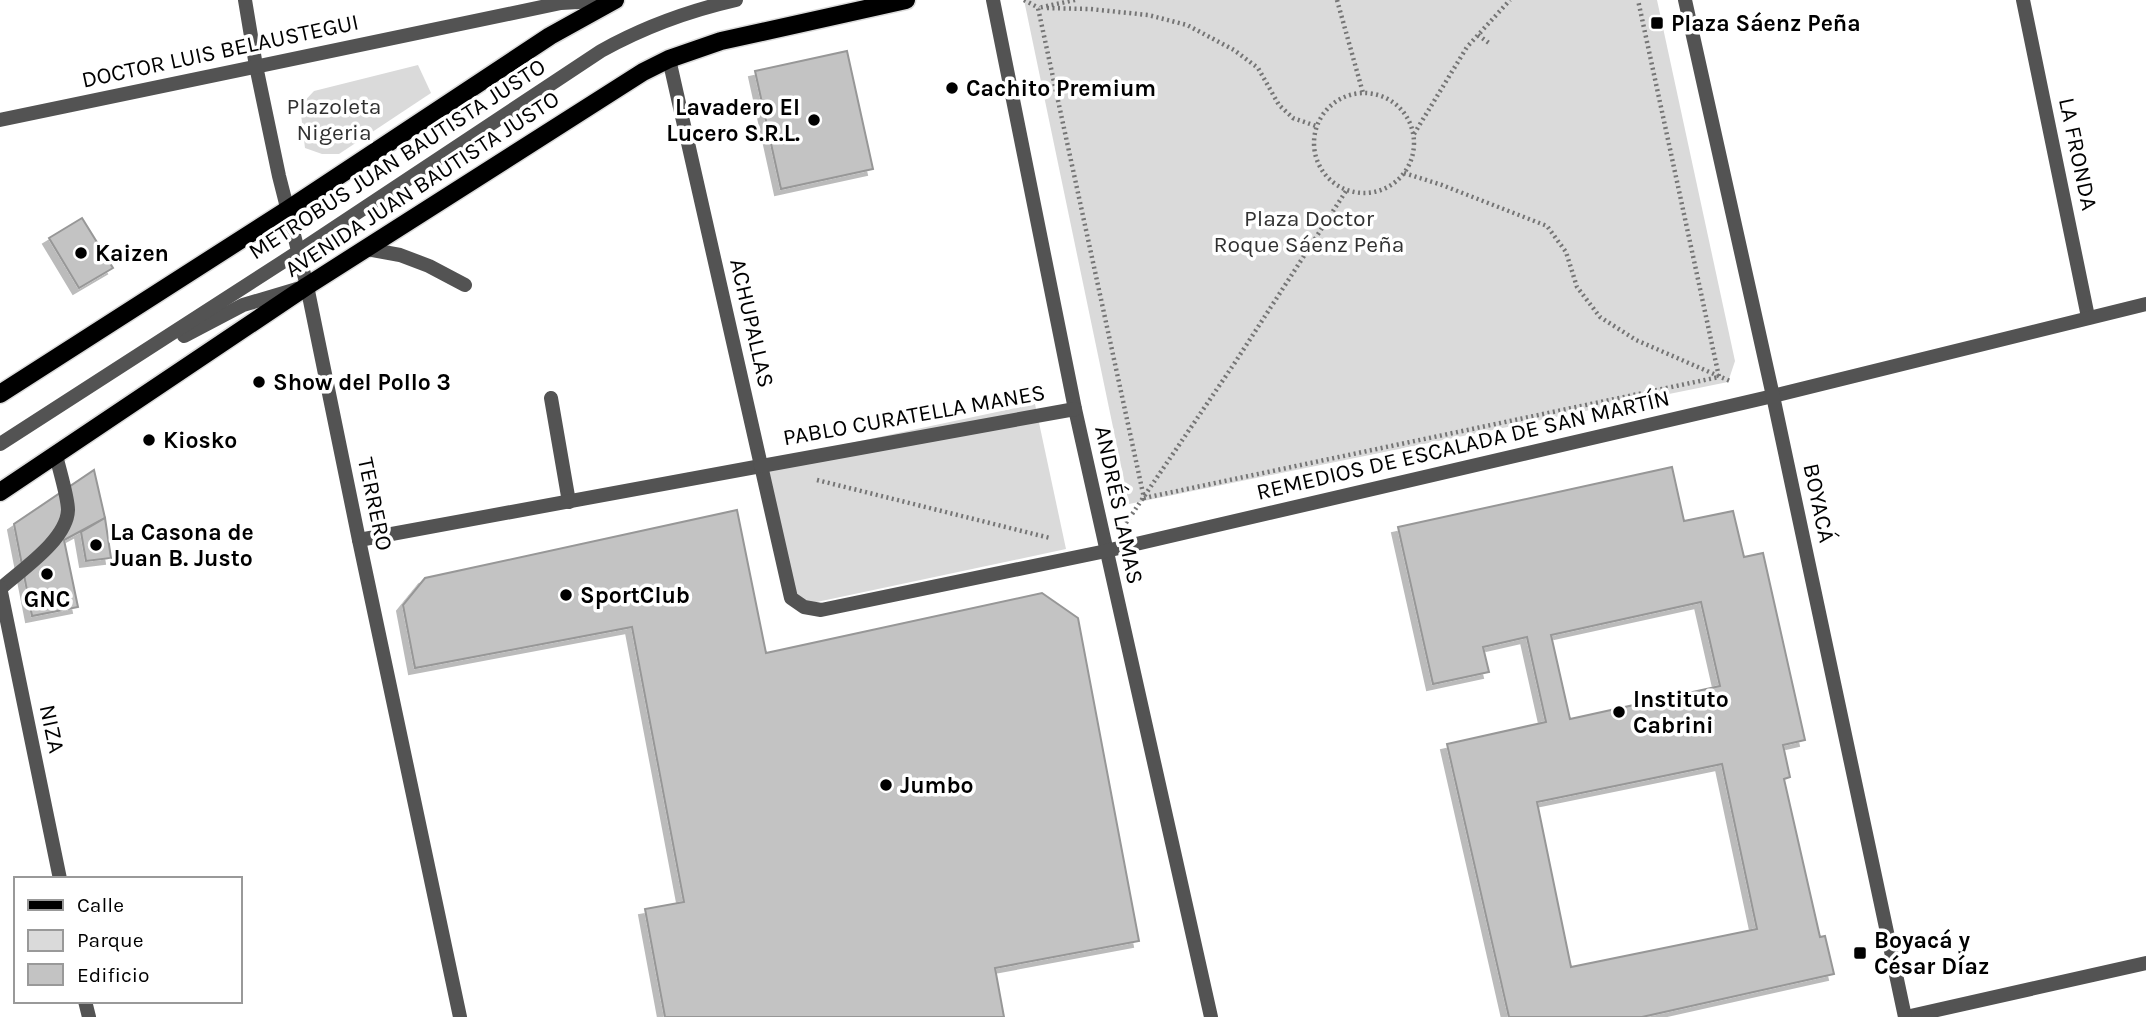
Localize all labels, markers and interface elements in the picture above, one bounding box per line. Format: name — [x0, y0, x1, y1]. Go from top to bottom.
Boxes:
street label: DOCTOR LUIS BELAUSTEGUI — [79, 8, 361, 94]
place label: Plaza Sáenz Peña — [1671, 10, 1861, 37]
marker: Plaza Sáenz Peña — [1649, 15, 1665, 31]
street label: METROBUS JUAN BAUTISTA JUSTO — [244, 53, 550, 265]
place label: Cachito Premium — [966, 75, 1156, 102]
marker: Cachito Premium — [944, 80, 960, 96]
street label: AVENIDA JUAN BAUTISTA JUSTO — [280, 85, 564, 283]
park label: Plazoleta Nigeria — [287, 93, 381, 146]
place label: Lavadero El Lucero S.R.L. — [666, 94, 800, 147]
street label: LA FRONDA — [2053, 95, 2103, 213]
marker: Lavadero El Lucero S.R.L. — [806, 112, 822, 128]
park label: Plaza Doctor Roque Sáenz Peña — [1213, 205, 1405, 258]
place label: Kaizen — [95, 240, 169, 267]
marker: Kaizen — [73, 245, 89, 261]
street label: ACHUPALLAS — [724, 256, 780, 390]
place label: Show del Pollo 3 — [273, 369, 451, 396]
marker: Show del Pollo 3 — [251, 374, 267, 390]
street label: PABLO CURATELLA MANES — [781, 379, 1047, 451]
street label: REMEDIOS DE ESCALADA DE SAN MARTÍN — [1254, 384, 1672, 506]
street label: ANDRÉS LAMAS — [1089, 423, 1149, 587]
place label: Kiosko — [163, 427, 237, 454]
marker: Kiosko — [141, 432, 157, 448]
street label: TERRERO — [352, 455, 398, 553]
street label: BOYACÁ — [1797, 461, 1841, 545]
place label: La Casona de Juan B. Justo — [110, 519, 254, 572]
marker: La Casona de Juan B. Justo — [88, 537, 104, 553]
marker: GNC — [39, 566, 55, 582]
place label: SportClub — [580, 582, 690, 609]
place label: GNC — [24, 586, 70, 613]
marker: SportClub — [558, 587, 574, 603]
place label: Instituto Cabrini — [1633, 686, 1729, 739]
street label: NIZA — [34, 702, 70, 756]
marker: Instituto Cabrini — [1611, 704, 1627, 720]
place label: Jumbo — [900, 772, 974, 799]
marker: Jumbo — [878, 777, 894, 793]
legend — [14, 877, 242, 1003]
text: Calle — [77, 893, 124, 917]
place label: Boyacá y César Díaz — [1874, 927, 1989, 980]
text: Parque — [77, 928, 144, 952]
marker: Boyacá y César Díaz — [1852, 945, 1868, 961]
text: Edificio — [77, 963, 150, 987]

